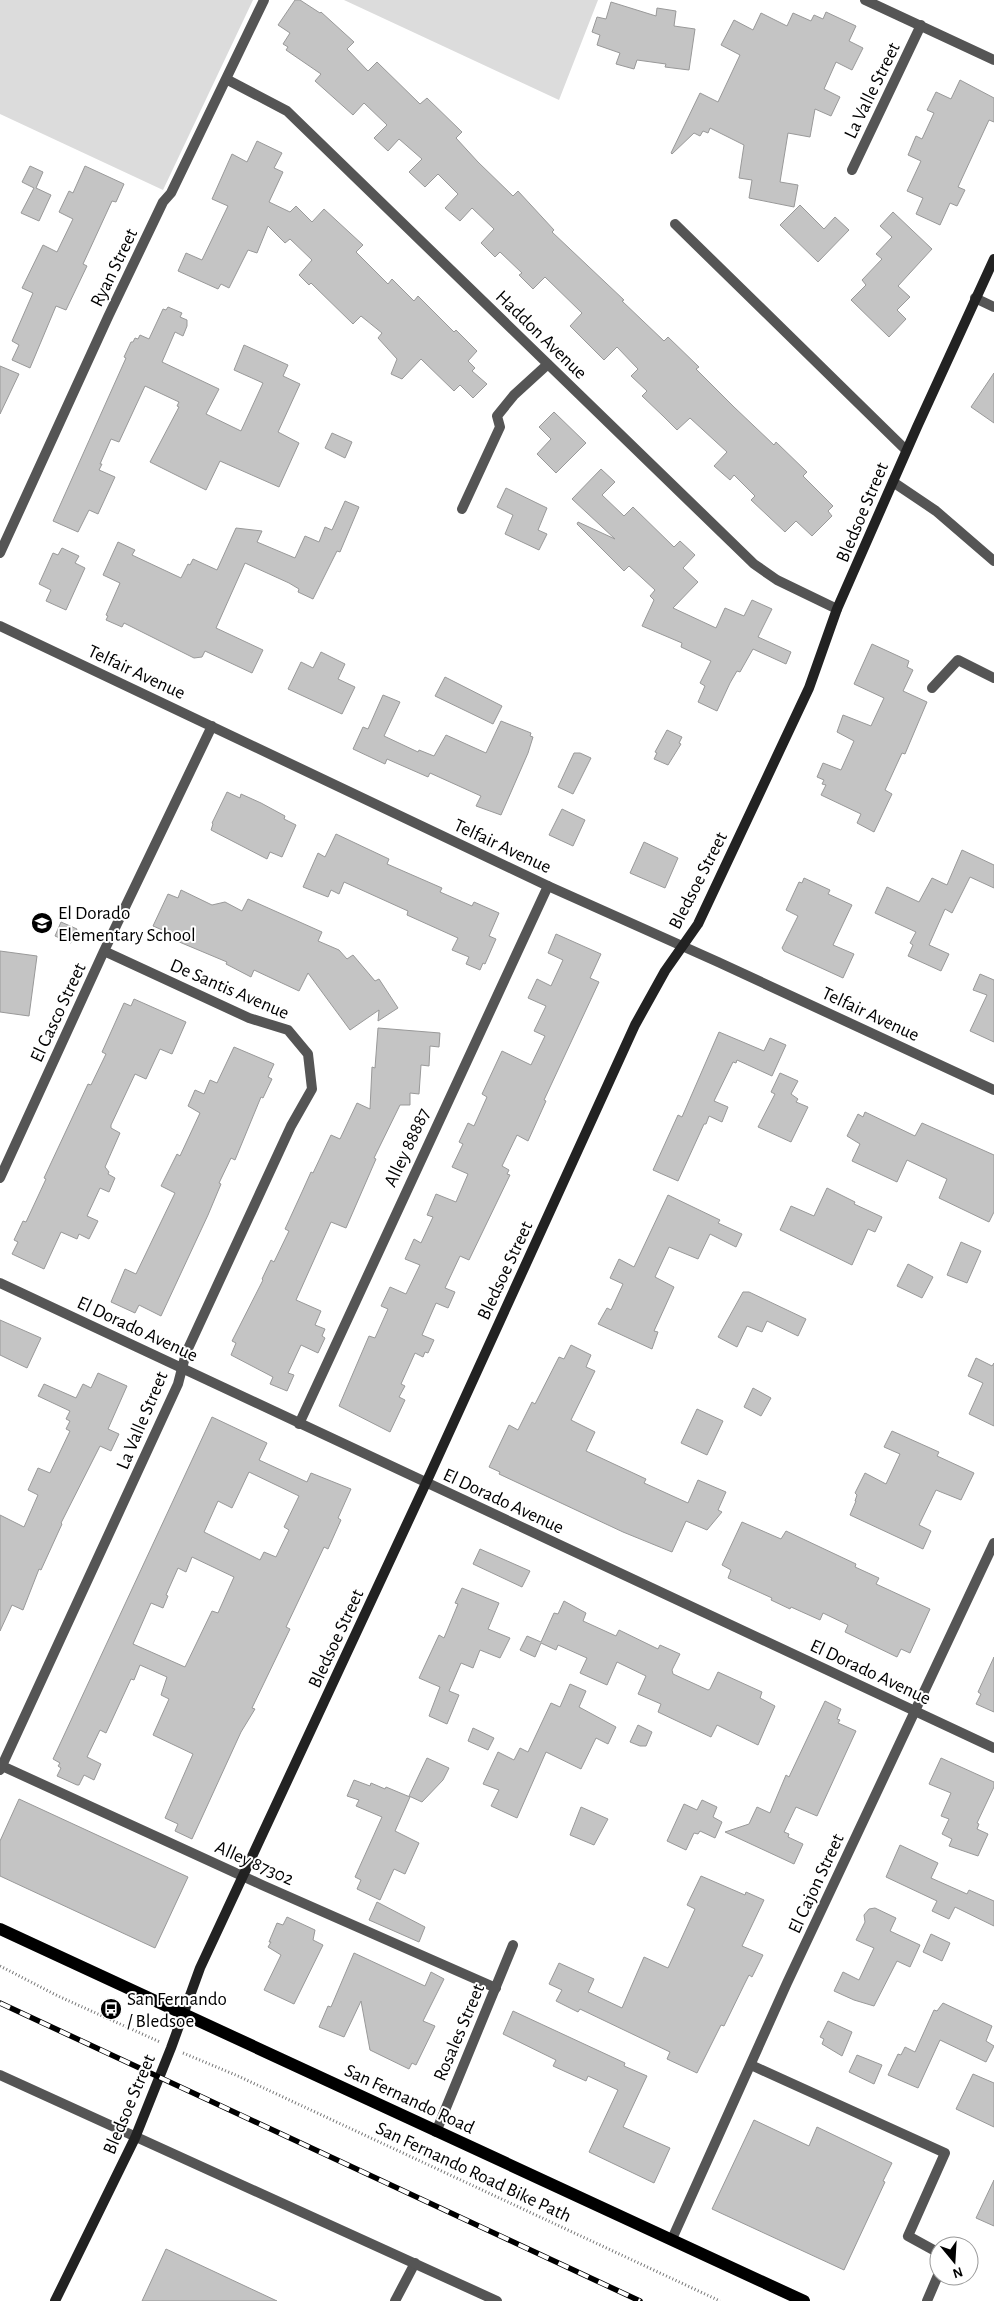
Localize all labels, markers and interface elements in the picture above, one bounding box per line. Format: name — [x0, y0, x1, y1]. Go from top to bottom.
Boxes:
street label: La Valle Street — [841, 40, 904, 142]
street label: Ryan Street — [87, 226, 141, 310]
street label: Haddon Avenue — [492, 287, 590, 383]
street label: Bledsoe Street — [833, 460, 892, 565]
street label: Telfair Avenue — [85, 642, 188, 703]
street label: Telfair Avenue — [451, 816, 554, 877]
street label: Bledsoe Street — [666, 829, 731, 932]
place label: El Dorado Elementary School — [58, 904, 196, 945]
school or university icon: El Dorado Elementary School — [30, 911, 54, 935]
street label: De Santis Avenue — [167, 956, 292, 1023]
street label: El Casco Street — [27, 960, 90, 1065]
street label: Telfair Avenue — [819, 984, 922, 1045]
street label: Alley 88887 — [381, 1105, 434, 1190]
street label: Bledsoe Street — [474, 1218, 536, 1323]
street label: El Dorado Avenue — [74, 1293, 201, 1366]
street label: La Valle Street — [113, 1369, 172, 1472]
street label: El Dorado Avenue — [440, 1465, 567, 1538]
street label: Bledsoe Street — [305, 1586, 367, 1691]
street label: El Dorado Avenue — [807, 1636, 934, 1709]
street label: El Cajon Street — [785, 1831, 848, 1936]
street label: Alley 87302 — [212, 1838, 297, 1889]
street label: Rosales Street — [430, 1981, 488, 2084]
place label: San Fernando / Bledsoe — [127, 1990, 227, 2031]
bus stop icon: San Fernando / Bledsoe — [99, 1997, 123, 2021]
street label: Bledsoe Street — [100, 2052, 159, 2157]
street label: San Fernando Road — [342, 2061, 477, 2138]
street label: San Fernando Road Bike Path — [373, 2119, 574, 2226]
north arrow — [929, 2236, 979, 2286]
text: N — [951, 2264, 965, 2281]

